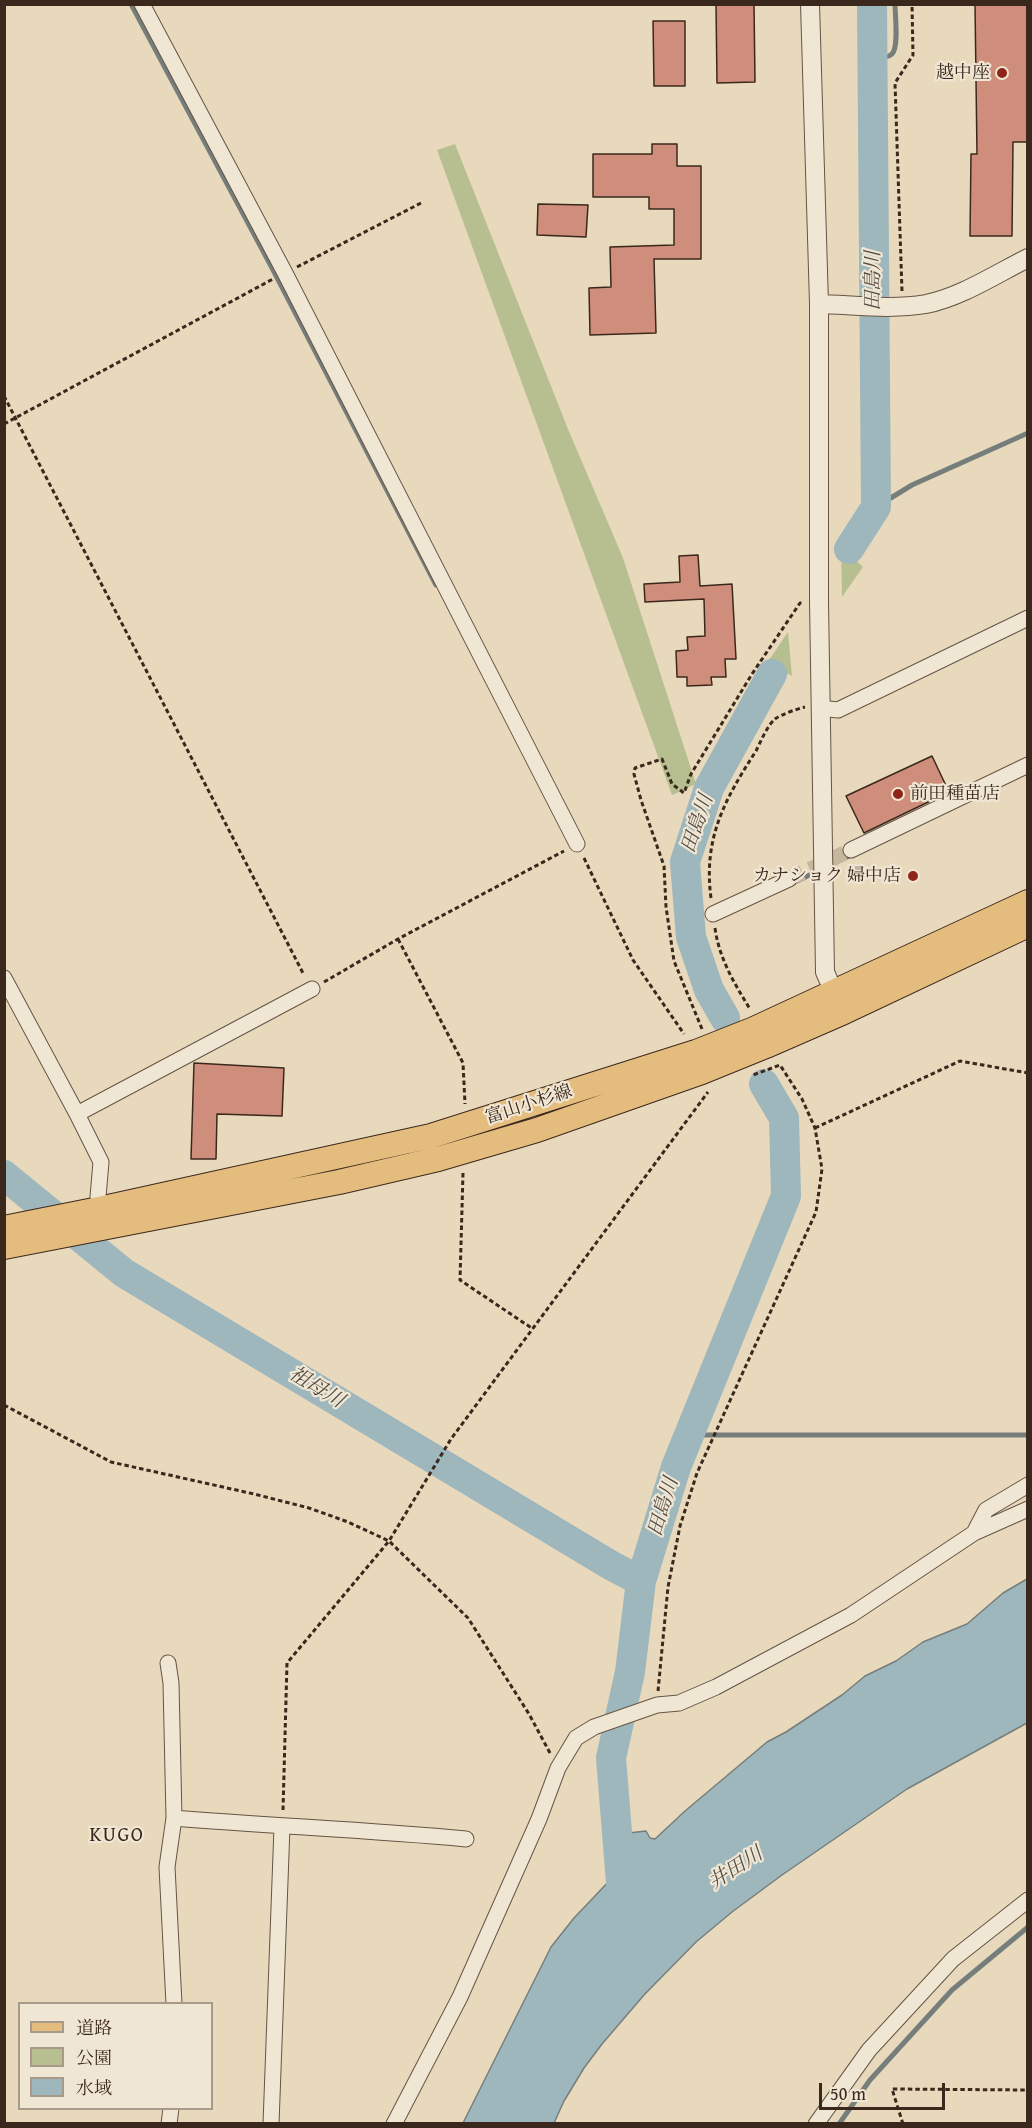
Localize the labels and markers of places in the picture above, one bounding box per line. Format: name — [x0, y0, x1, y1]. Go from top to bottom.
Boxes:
place label: 越中座 — [936, 62, 990, 84]
marker: 越中座 — [995, 66, 1009, 80]
place label: 前田種苗店 — [910, 783, 1000, 805]
marker: 前田種苗店 — [891, 787, 905, 801]
place label: カナショク 婦中店 — [753, 865, 901, 887]
marker: カナショク 婦中店 — [906, 869, 920, 883]

